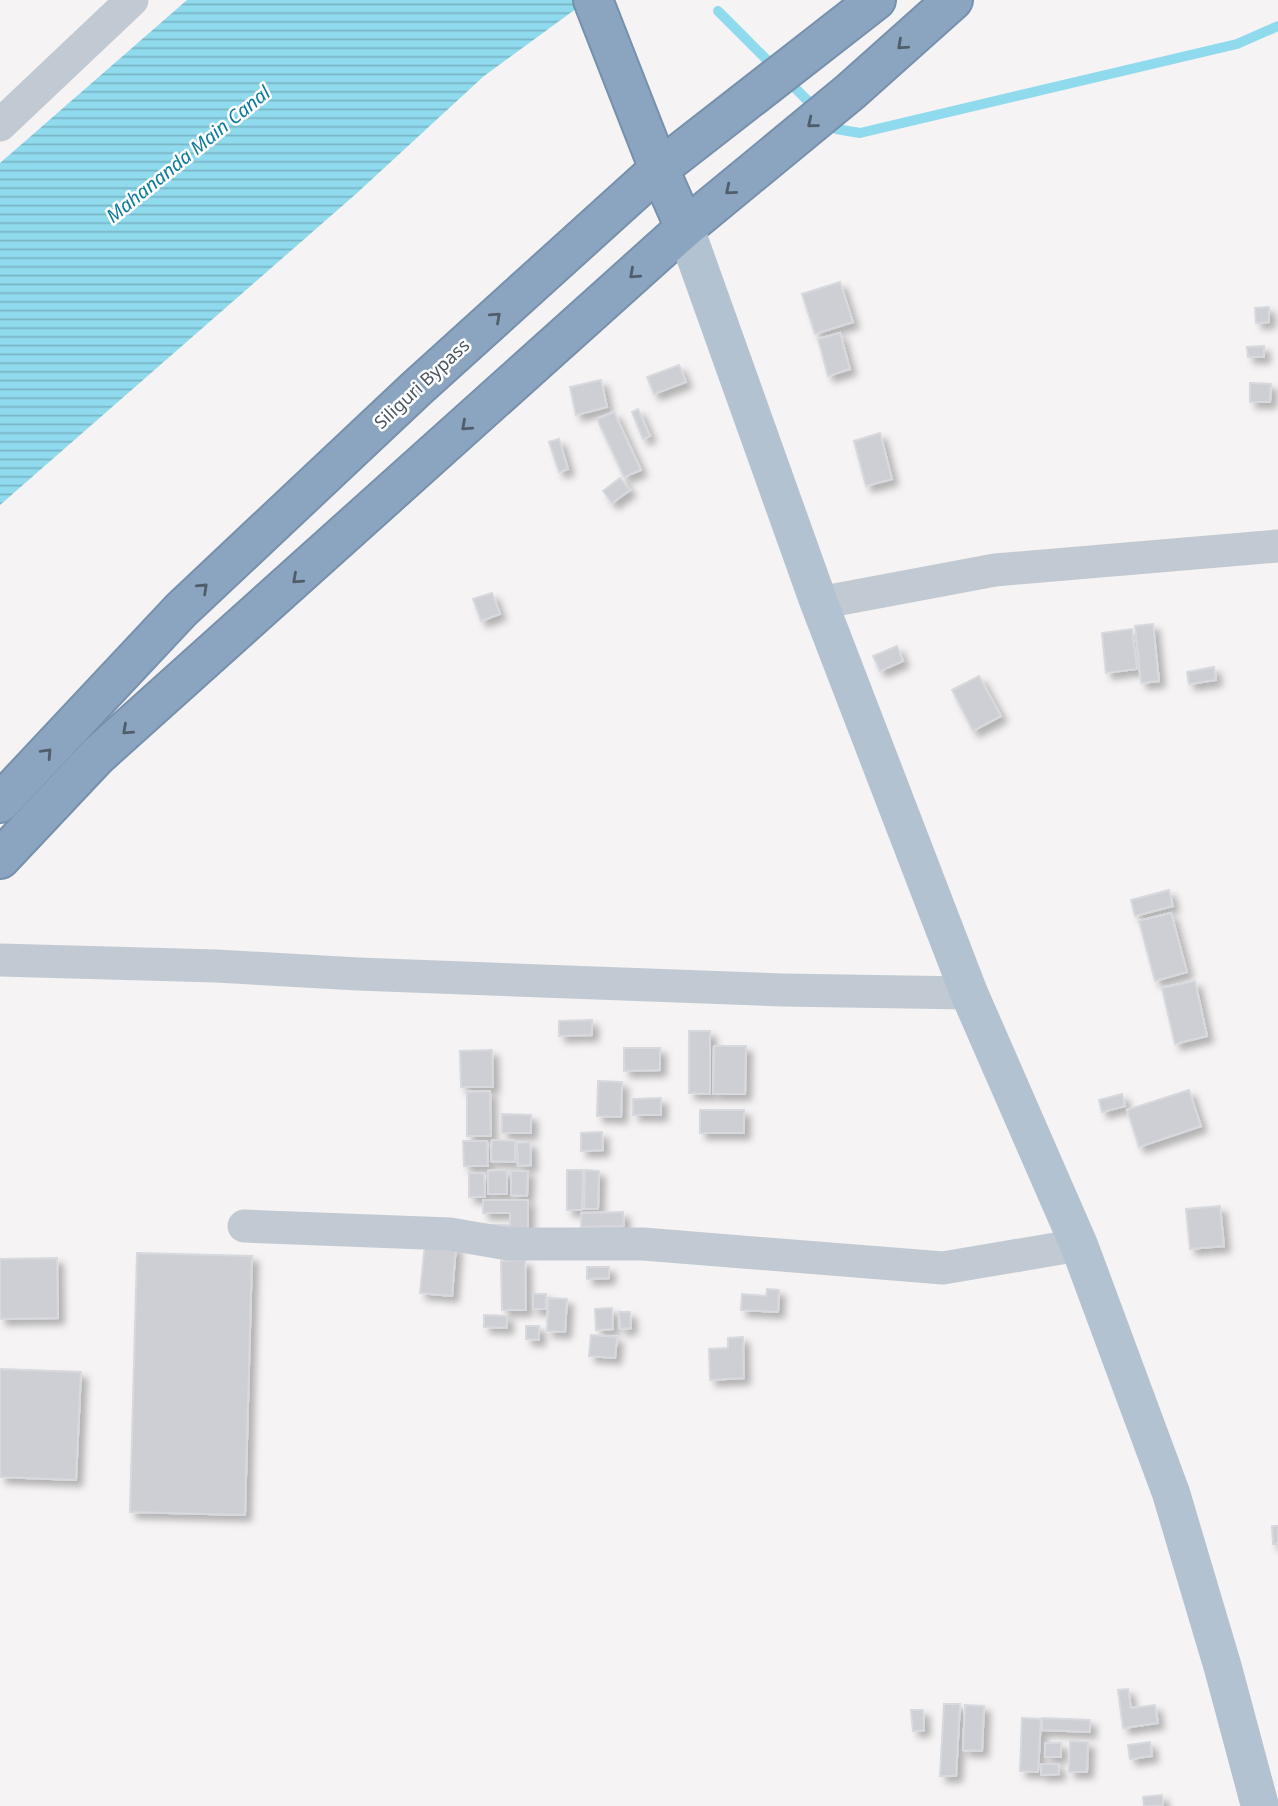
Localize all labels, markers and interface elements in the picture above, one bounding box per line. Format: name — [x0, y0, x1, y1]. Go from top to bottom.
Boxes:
one-way arrow — [897, 37, 910, 50]
water label: Mahananda Main Canal — [100, 79, 276, 228]
one-way arrow — [808, 114, 820, 127]
one-way arrow — [725, 182, 738, 194]
one-way arrow — [629, 265, 642, 278]
one-way arrow — [488, 313, 501, 325]
street label: Siliguri Bypass — [368, 333, 474, 434]
one-way arrow — [461, 418, 474, 430]
one-way arrow — [292, 570, 305, 583]
one-way arrow — [195, 584, 208, 597]
one-way arrow — [122, 722, 135, 734]
one-way arrow — [38, 748, 51, 761]

